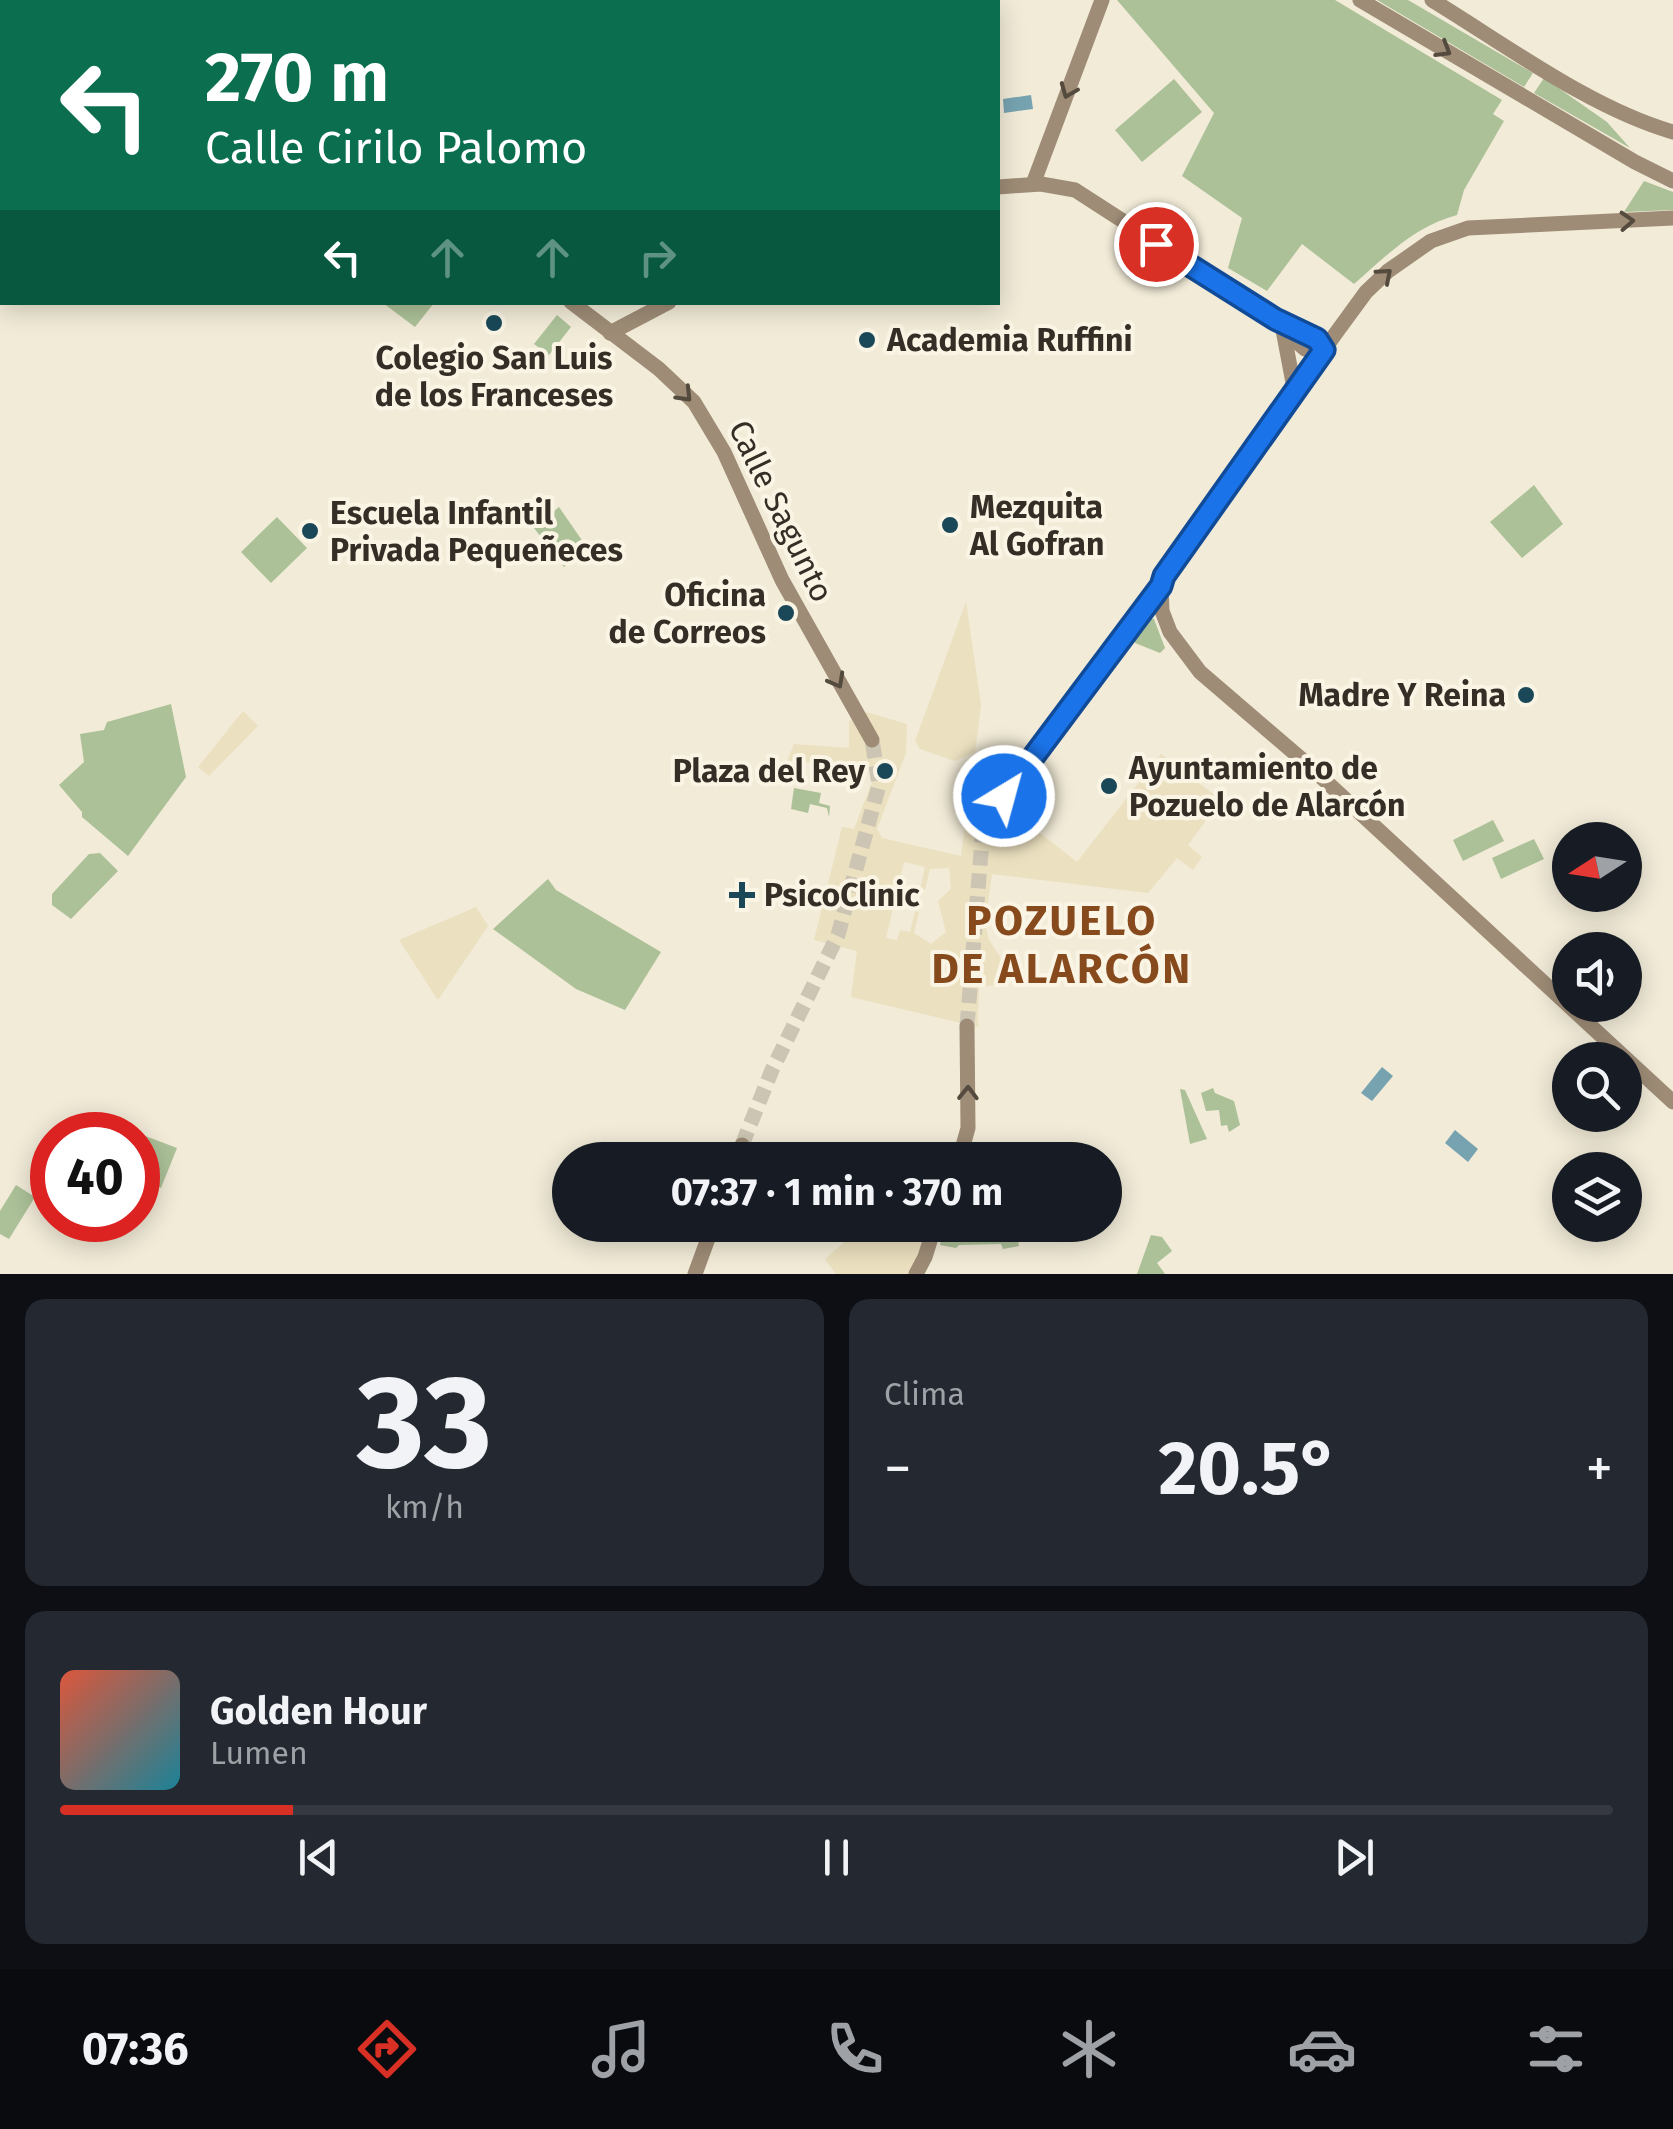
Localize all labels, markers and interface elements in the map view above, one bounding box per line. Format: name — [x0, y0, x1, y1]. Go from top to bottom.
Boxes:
text: 270 m — [205, 36, 389, 120]
one-way arrow — [1433, 38, 1451, 57]
icon: left — [40, 40, 170, 170]
one-way arrow — [1059, 82, 1079, 99]
text: Calle Cirilo Palomo — [205, 121, 587, 175]
pin — [1114, 202, 1199, 287]
one-way arrow — [1619, 211, 1635, 232]
icon: arrive — [1129, 217, 1184, 272]
icon: left — [315, 230, 370, 285]
icon: ahead — [420, 230, 475, 285]
icon: ahead — [525, 230, 580, 285]
icon: right — [630, 230, 685, 285]
one-way arrow — [1373, 269, 1392, 287]
marker: Colegio San Luis de los Franceses — [483, 312, 505, 334]
place label: Academia Ruffini — [886, 321, 1133, 359]
marker: Academia Ruffini — [856, 329, 878, 351]
place label: Colegio San Luis de los Franceses — [375, 339, 613, 414]
one-way arrow — [673, 383, 691, 401]
street label: Calle Sagunto — [721, 414, 841, 608]
place label: Mezquita Al Gofran — [969, 488, 1104, 563]
place label: Escuela Infantil Privada Pequeñeces — [330, 494, 623, 569]
marker: Mezquita Al Gofran — [939, 514, 961, 536]
marker: Escuela Infantil Privada Pequeñeces — [299, 520, 321, 542]
place label: Oficina de Correos — [609, 576, 766, 651]
marker: Oficina de Correos — [775, 602, 797, 624]
one-way arrow — [825, 670, 844, 688]
place label: Madre Y Reina — [1298, 676, 1506, 714]
marker: Madre Y Reina — [1515, 684, 1537, 706]
position arrow — [952, 744, 1056, 848]
place label: Ayuntamiento de Pozuelo de Alarcón — [1128, 749, 1406, 824]
place label: Plaza del Rey — [673, 752, 865, 790]
marker: Plaza del Rey — [874, 760, 896, 782]
marker: Ayuntamiento de Pozuelo de Alarcón — [1098, 775, 1120, 797]
north arrow — [1552, 822, 1642, 912]
map controls — [1552, 822, 1642, 1242]
place label: PsicoClinic — [764, 876, 920, 914]
marker: PsicoClinic — [729, 882, 755, 908]
district label: POZUELO DE ALARCÓN — [931, 896, 1193, 994]
button: sound — [1552, 932, 1642, 1022]
button: search — [1552, 1042, 1642, 1132]
one-way arrow — [958, 1085, 979, 1101]
speed limit sign: 40 — [30, 1112, 160, 1242]
button: layers — [1552, 1152, 1642, 1242]
text: 07:37 · 1 min · 370 m — [671, 1169, 1003, 1215]
text: 33 — [357, 1345, 492, 1501]
text: Clima — [884, 1375, 965, 1413]
text: 20.5° — [1159, 1424, 1339, 1514]
text: − — [884, 1436, 912, 1502]
text: + — [1586, 1436, 1613, 1502]
text: km/h — [385, 1488, 464, 1526]
text: Golden Hour — [210, 1688, 427, 1734]
text: Lumen — [210, 1734, 308, 1772]
icon: previous — [291, 1830, 346, 1885]
icon: pause — [809, 1830, 864, 1885]
icon: next — [1327, 1830, 1382, 1885]
icon: directions — [352, 2014, 422, 2084]
icon: music — [586, 2014, 656, 2084]
icon: phone — [820, 2014, 890, 2084]
icon: climate — [1054, 2014, 1124, 2084]
icon: car — [1287, 2014, 1357, 2084]
icon: filters — [1521, 2014, 1591, 2084]
text: 07:36 — [82, 2022, 189, 2076]

